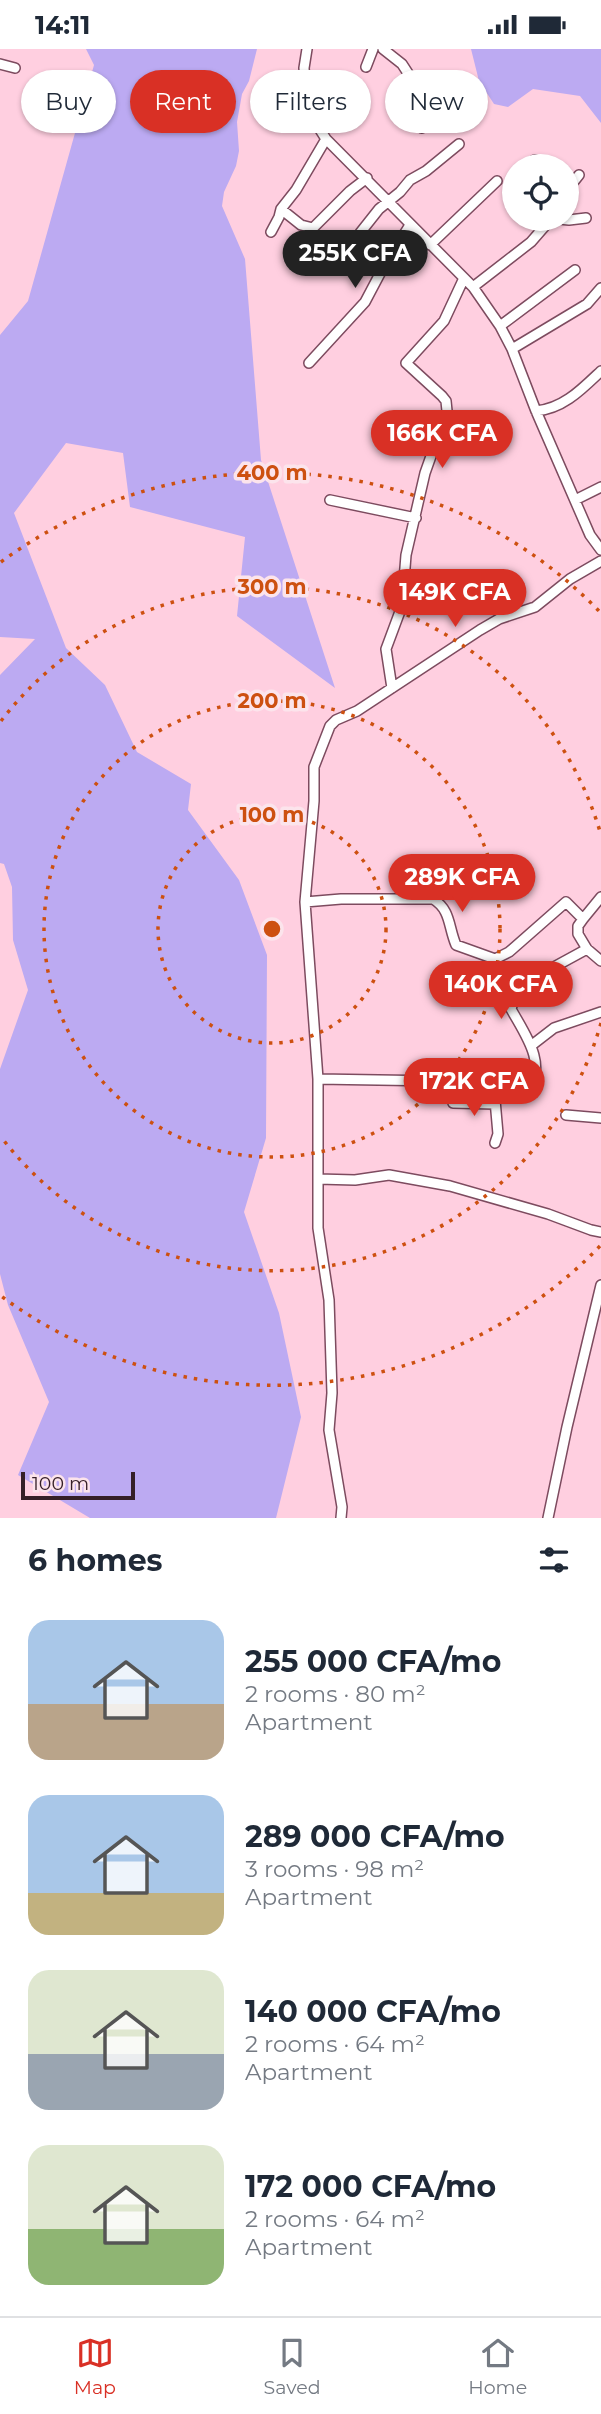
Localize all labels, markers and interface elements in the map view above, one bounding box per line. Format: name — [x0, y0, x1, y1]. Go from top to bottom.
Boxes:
text: 14:11 — [35, 9, 91, 41]
chip: Buy — [21, 70, 116, 133]
chip: Rent — [130, 70, 236, 133]
chip: Filters — [250, 70, 371, 133]
chip: New — [385, 70, 488, 133]
map controls — [502, 154, 579, 231]
button: locate — [502, 154, 579, 231]
pin: 255K CFA — [283, 231, 427, 290]
text: 255K CFA — [299, 239, 411, 267]
pin: 166K CFA — [370, 411, 514, 470]
text: 166K CFA — [387, 419, 497, 447]
text: 400 m — [237, 460, 307, 485]
pin: 149K CFA — [383, 569, 527, 629]
text: 300 m — [237, 574, 306, 599]
text: 149K CFA — [399, 578, 511, 606]
text: 200 m — [238, 688, 306, 713]
text: 100 m — [240, 802, 304, 827]
pin: 289K CFA — [390, 855, 534, 914]
text: 289K CFA — [404, 863, 520, 891]
centre of rings — [260, 917, 284, 941]
pin: 140K CFA — [429, 961, 573, 1021]
text: 140K CFA — [445, 970, 557, 998]
pin: 172K CFA — [402, 1059, 546, 1118]
text: 172K CFA — [420, 1067, 528, 1095]
scale bar — [21, 1469, 135, 1501]
text: 100 m — [32, 1472, 89, 1495]
icon: filters — [535, 1541, 573, 1579]
text: 6 homes — [28, 1542, 163, 1579]
text: 255 000 CFA/mo — [245, 1643, 501, 1680]
icon: home — [84, 1648, 168, 1732]
text: 2 rooms · 80 m² — [245, 1680, 426, 1708]
text: Apartment — [245, 1708, 373, 1736]
text: 289 000 CFA/mo — [245, 1818, 505, 1855]
icon: home — [84, 1823, 168, 1907]
text: 3 rooms · 98 m² — [245, 1855, 424, 1883]
text: Apartment — [245, 1883, 373, 1911]
text: 140 000 CFA/mo — [245, 1993, 501, 2030]
icon: home — [84, 1998, 168, 2082]
text: 2 rooms · 64 m² — [245, 2030, 425, 2058]
text: Apartment — [245, 2058, 373, 2086]
text: 172 000 CFA/mo — [245, 2168, 496, 2205]
icon: home — [84, 2173, 168, 2257]
text: 2 rooms · 64 m² — [245, 2205, 425, 2233]
text: Apartment — [245, 2233, 373, 2261]
tab: Map — [74, 2334, 116, 2399]
tab: Saved — [264, 2334, 321, 2399]
tab: Home — [468, 2334, 527, 2399]

